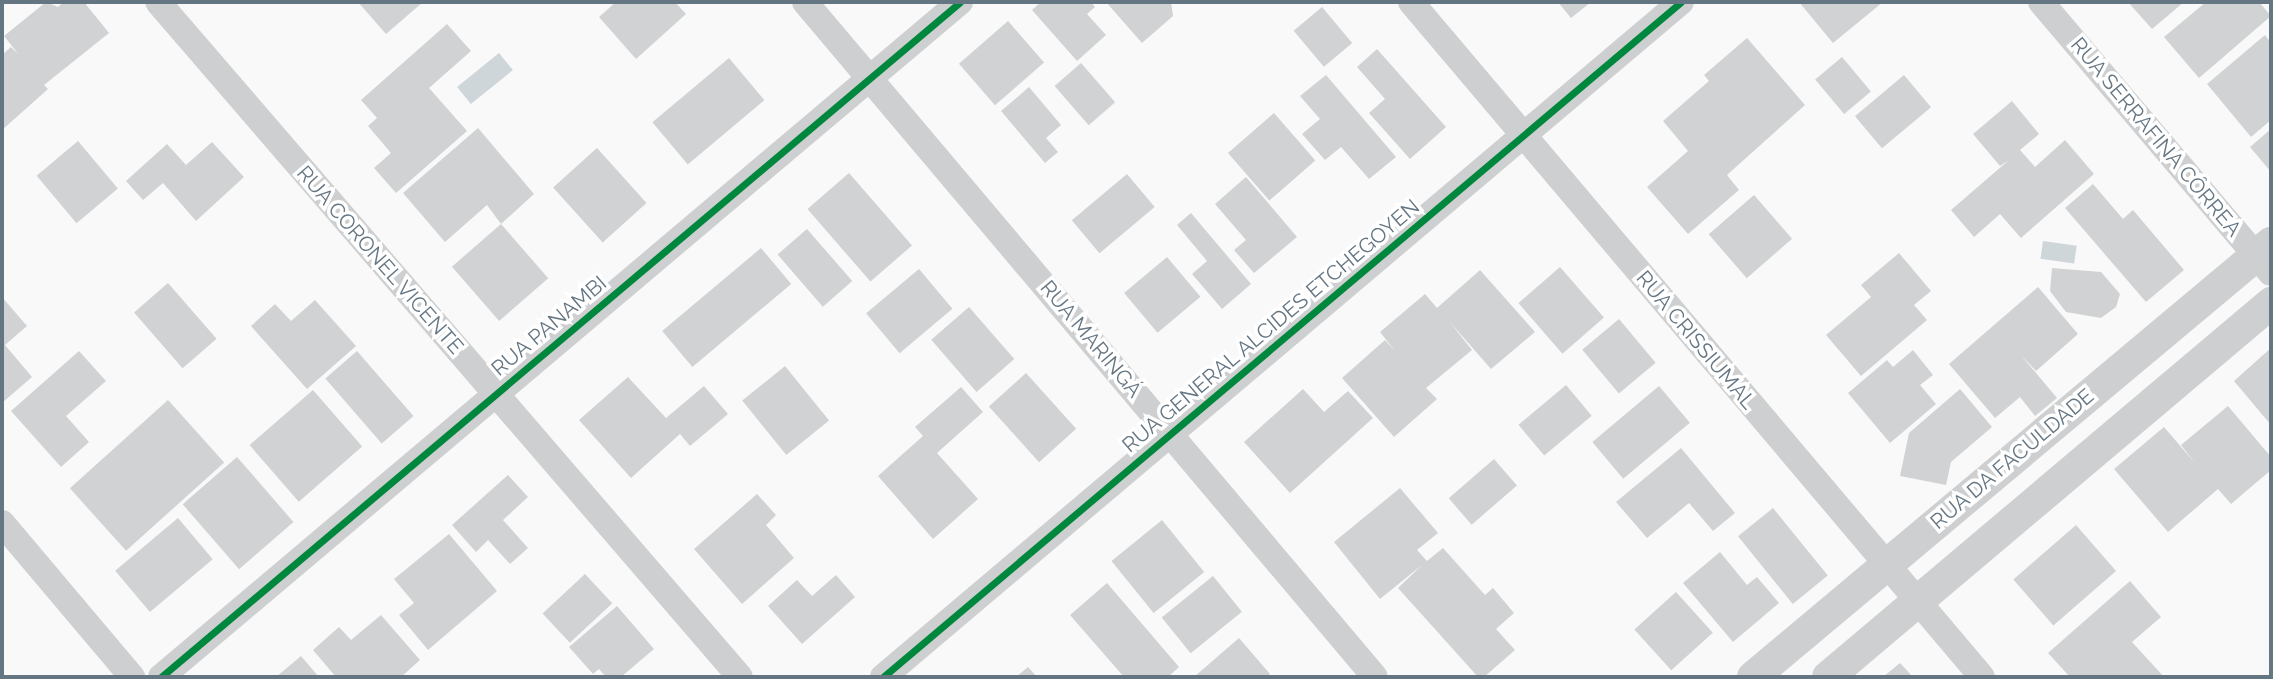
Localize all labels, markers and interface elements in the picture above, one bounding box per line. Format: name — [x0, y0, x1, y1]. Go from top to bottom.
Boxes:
street label: RUA SERRAFINA CÔRREA — [2065, 32, 2247, 242]
street label: RUA CORONEL VICENTE — [291, 160, 469, 360]
street label: RUA GENERAL ALCIDES ETCHEGOYEN — [1117, 194, 1425, 458]
street label: RUA CRISSIUMAL — [1631, 266, 1761, 414]
street label: RUA PANAMBI — [486, 270, 612, 382]
street label: RUA MARINGÁ — [1035, 275, 1147, 403]
street label: RUA DA FACULDADE — [1925, 383, 2099, 535]

